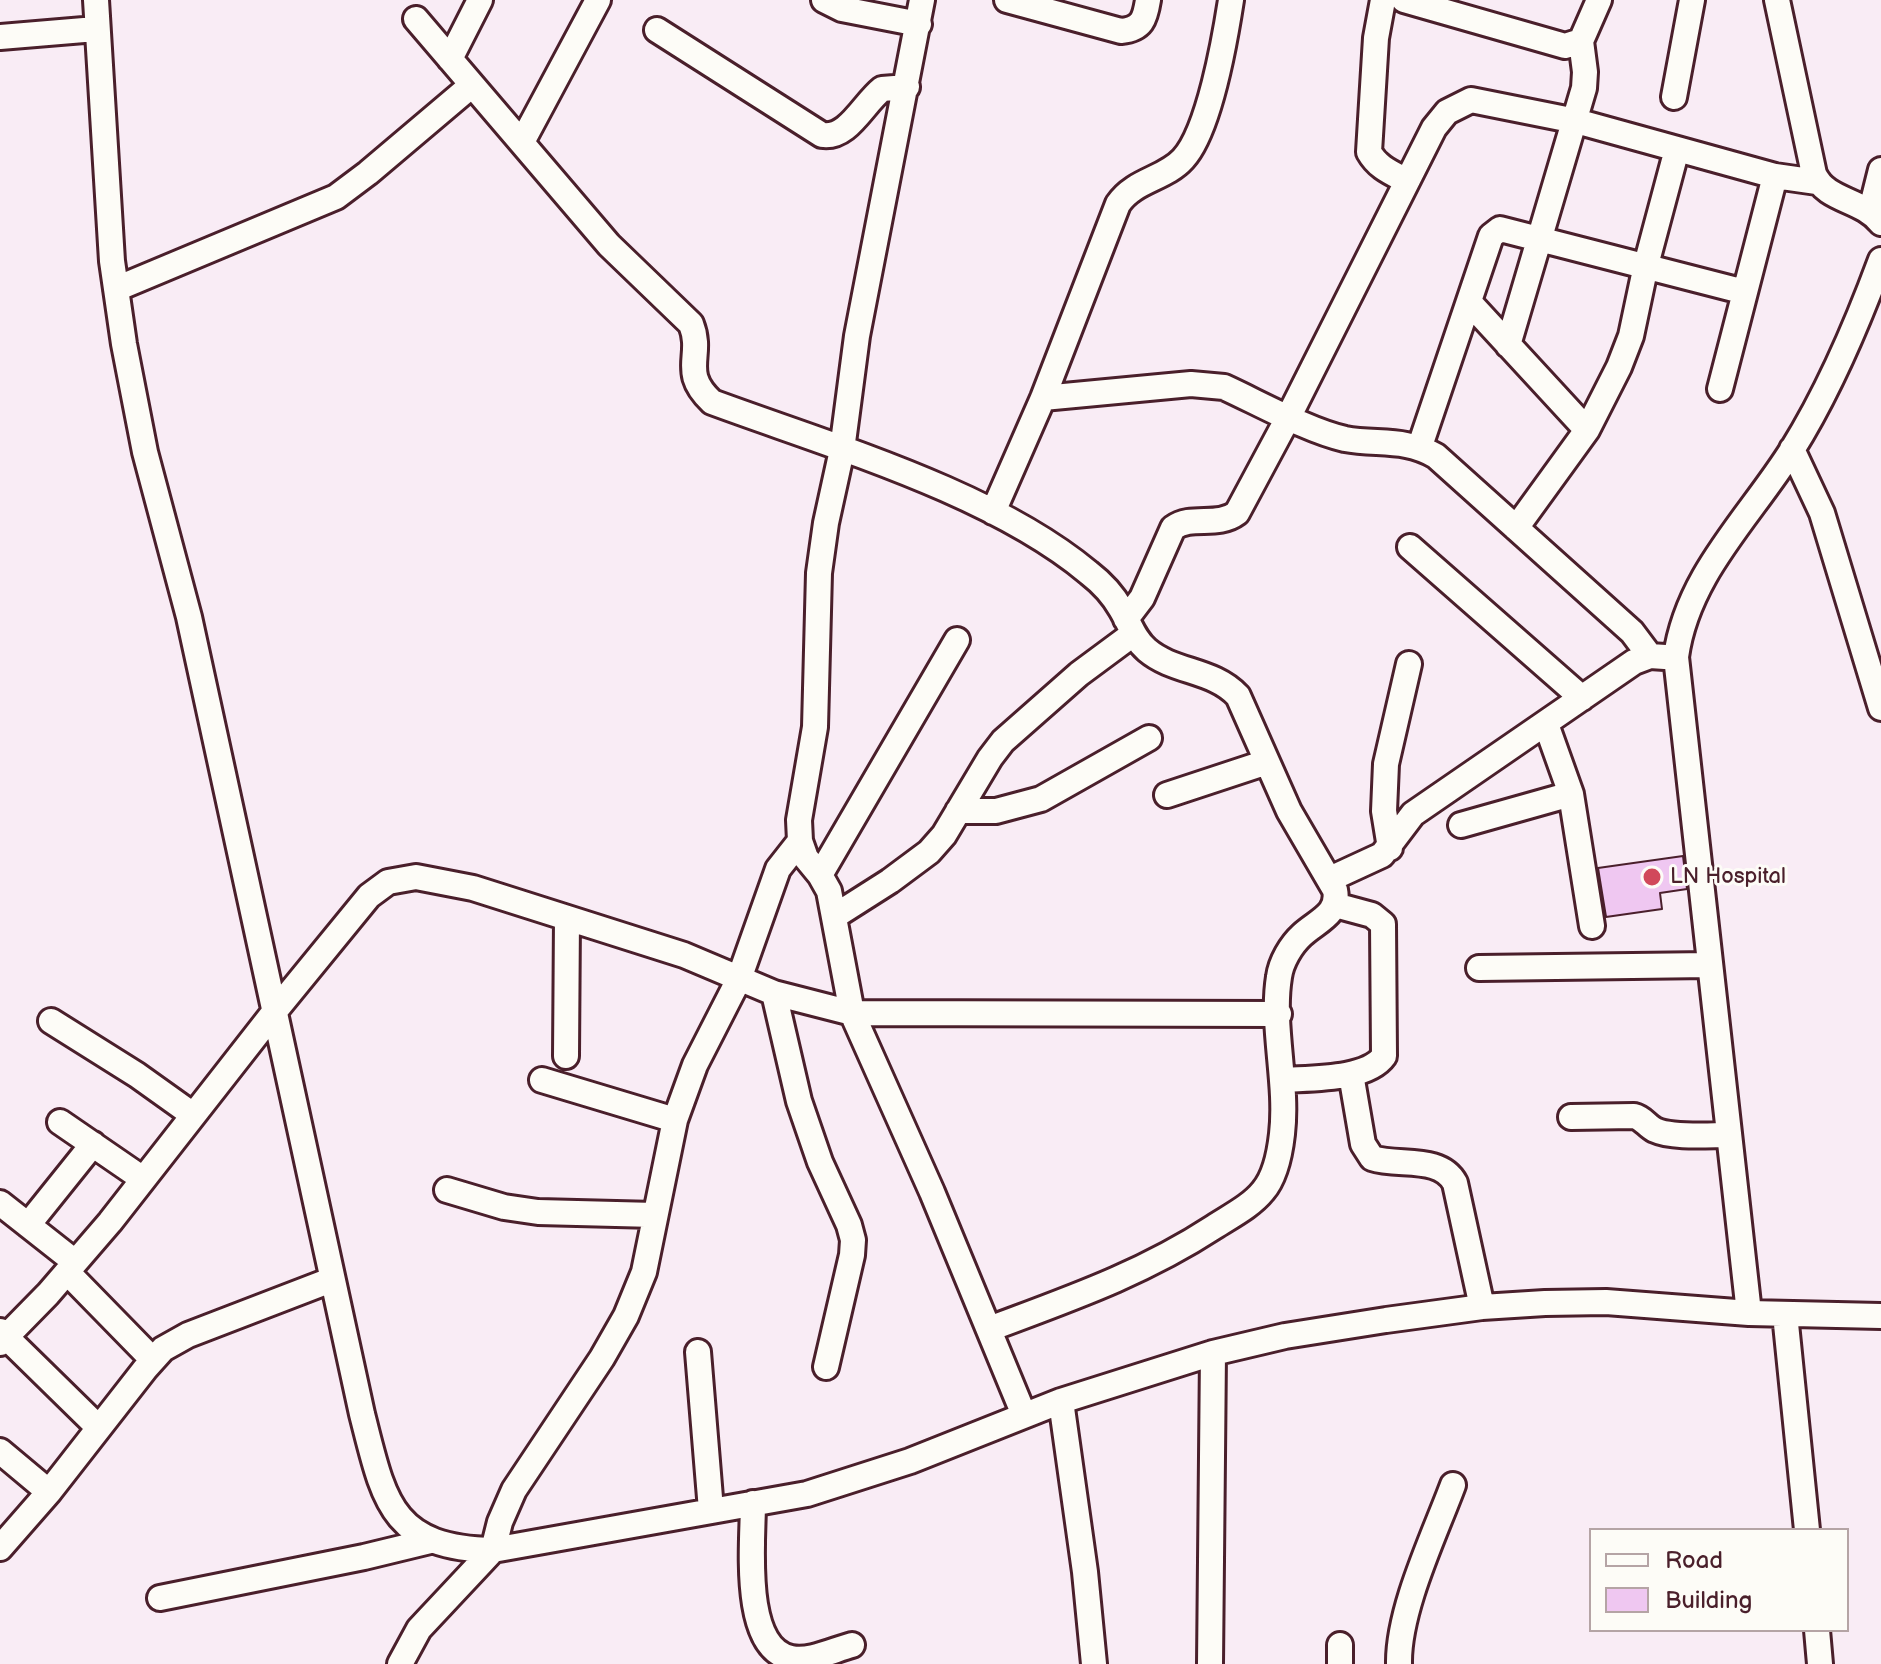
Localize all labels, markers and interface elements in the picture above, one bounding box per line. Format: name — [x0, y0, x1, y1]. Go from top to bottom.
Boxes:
place label: LN Hospital — [1670, 864, 1786, 890]
marker: LN Hospital — [1641, 866, 1663, 888]
legend — [1589, 1528, 1849, 1632]
text: Road — [1665, 1546, 1723, 1575]
text: Building — [1665, 1586, 1752, 1615]

